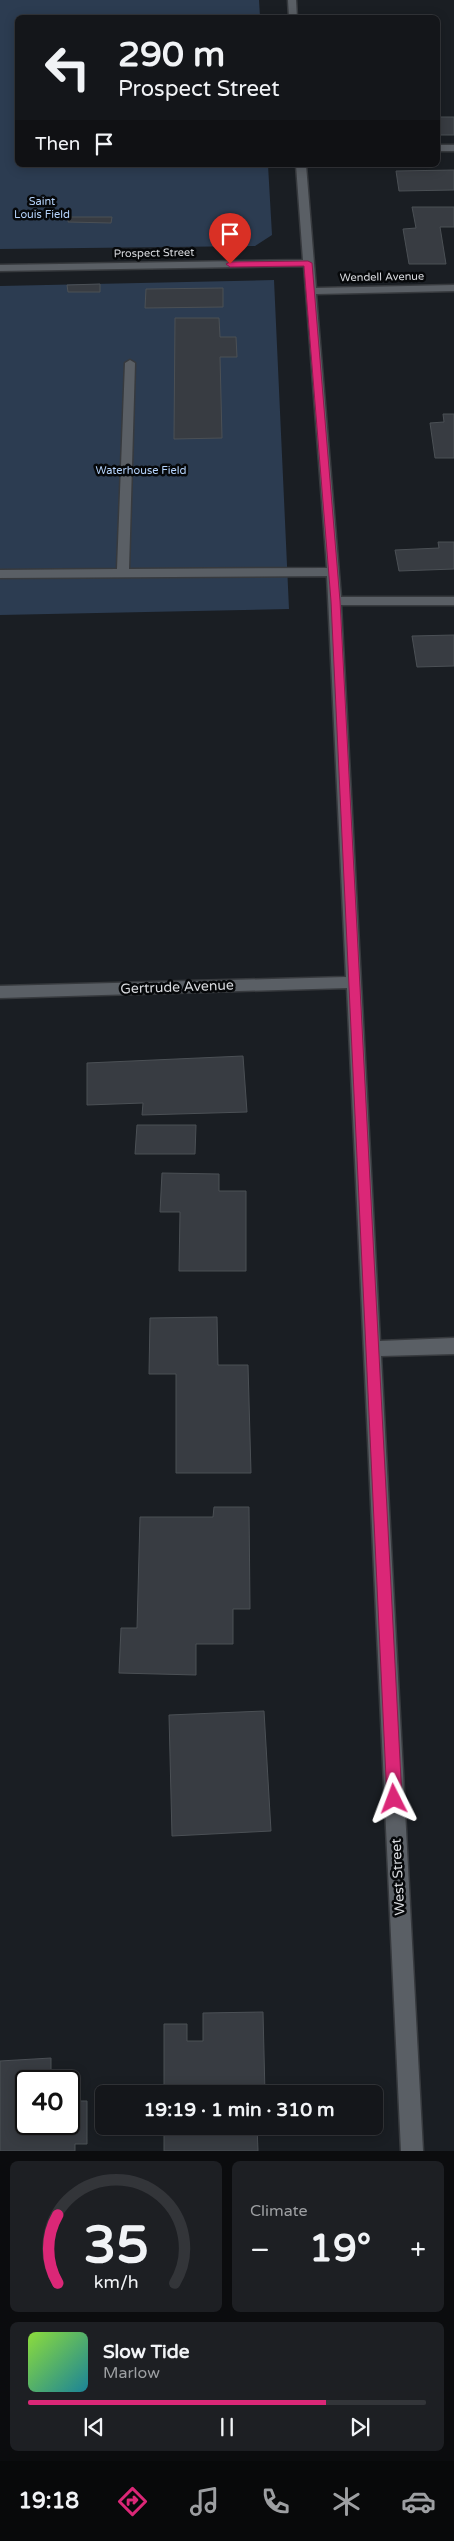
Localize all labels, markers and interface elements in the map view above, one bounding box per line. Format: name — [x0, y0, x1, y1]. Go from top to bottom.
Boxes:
text: 290 m — [118, 34, 225, 76]
icon: left — [35, 35, 100, 100]
text: Prospect Street — [118, 76, 280, 102]
icon: arrive — [90, 130, 118, 158]
text: Then — [35, 133, 80, 155]
park label: Saint Louis Field — [14, 195, 70, 221]
pin — [209, 213, 251, 264]
icon: arrive — [216, 220, 244, 248]
street label: Prospect Street — [113, 246, 195, 260]
street label: Wendell Avenue — [340, 270, 424, 284]
park label: Waterhouse Field — [96, 464, 187, 477]
street label: Gertrude Avenue — [120, 977, 234, 997]
position arrow — [367, 1772, 419, 1824]
street label: West Street — [387, 1837, 409, 1916]
speed limit sign: 40 — [15, 2070, 80, 2135]
text: 19:19 · 1 min · 310 m — [143, 2099, 335, 2121]
text: Climate — [250, 2201, 308, 2221]
text: 35 — [83, 2214, 149, 2277]
text: 19° — [309, 2226, 371, 2272]
text: − — [250, 2233, 270, 2267]
text: + — [410, 2233, 426, 2267]
text: km/h — [94, 2272, 138, 2293]
text: Slow Tide — [103, 2341, 190, 2363]
text: Marlow — [103, 2363, 160, 2383]
icon: previous — [80, 2413, 108, 2441]
icon: pause — [213, 2413, 241, 2441]
icon: next — [346, 2413, 374, 2441]
icon: directions — [115, 2484, 150, 2519]
icon: music — [187, 2484, 222, 2519]
icon: phone — [258, 2484, 293, 2519]
icon: climate — [329, 2484, 364, 2519]
icon: car — [401, 2484, 436, 2519]
text: 19:18 — [18, 2488, 79, 2514]

